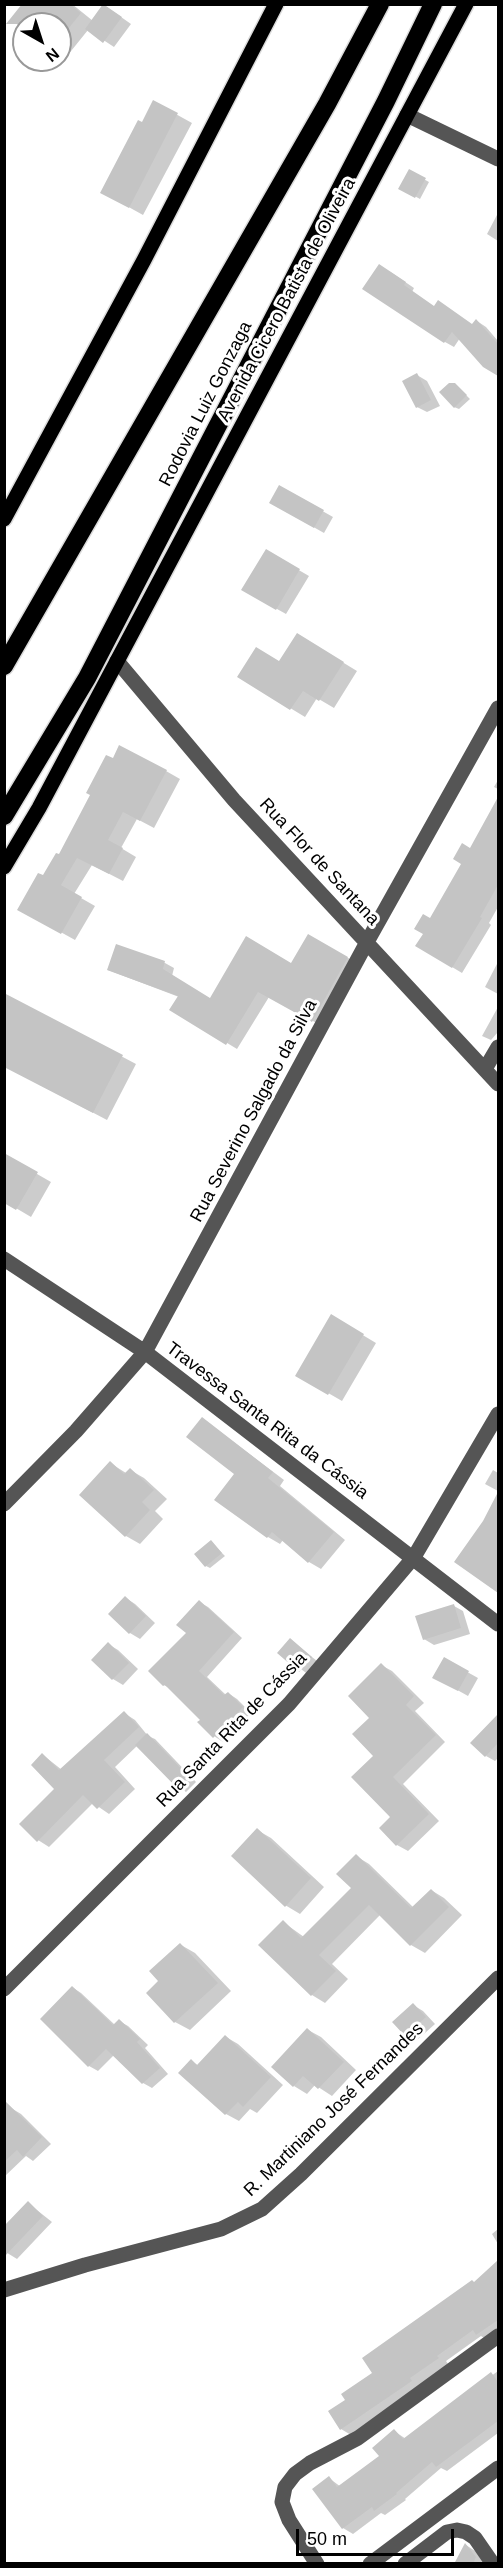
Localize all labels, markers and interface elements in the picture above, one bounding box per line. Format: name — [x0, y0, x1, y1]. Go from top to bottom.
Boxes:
north arrow — [12, 12, 72, 72]
text: N — [43, 45, 62, 65]
street label: Avenida Cicero Batista de Oliveira — [213, 174, 361, 426]
street label: Rodovia Luiz Gonzaga — [155, 318, 257, 490]
street label: Rua Flor de Santana — [254, 794, 384, 930]
street label: Rua Severino Salgado da Silva — [186, 996, 322, 1226]
street label: Travessa Santa Rita da Cássia — [162, 1338, 372, 1504]
street label: Rua Santa Rita de Cássia — [152, 1648, 312, 1812]
street label: R. Martiniano José Fernandes — [240, 2018, 428, 2202]
scale bar — [299, 2517, 456, 2555]
text: 50 m — [307, 2529, 347, 2549]

